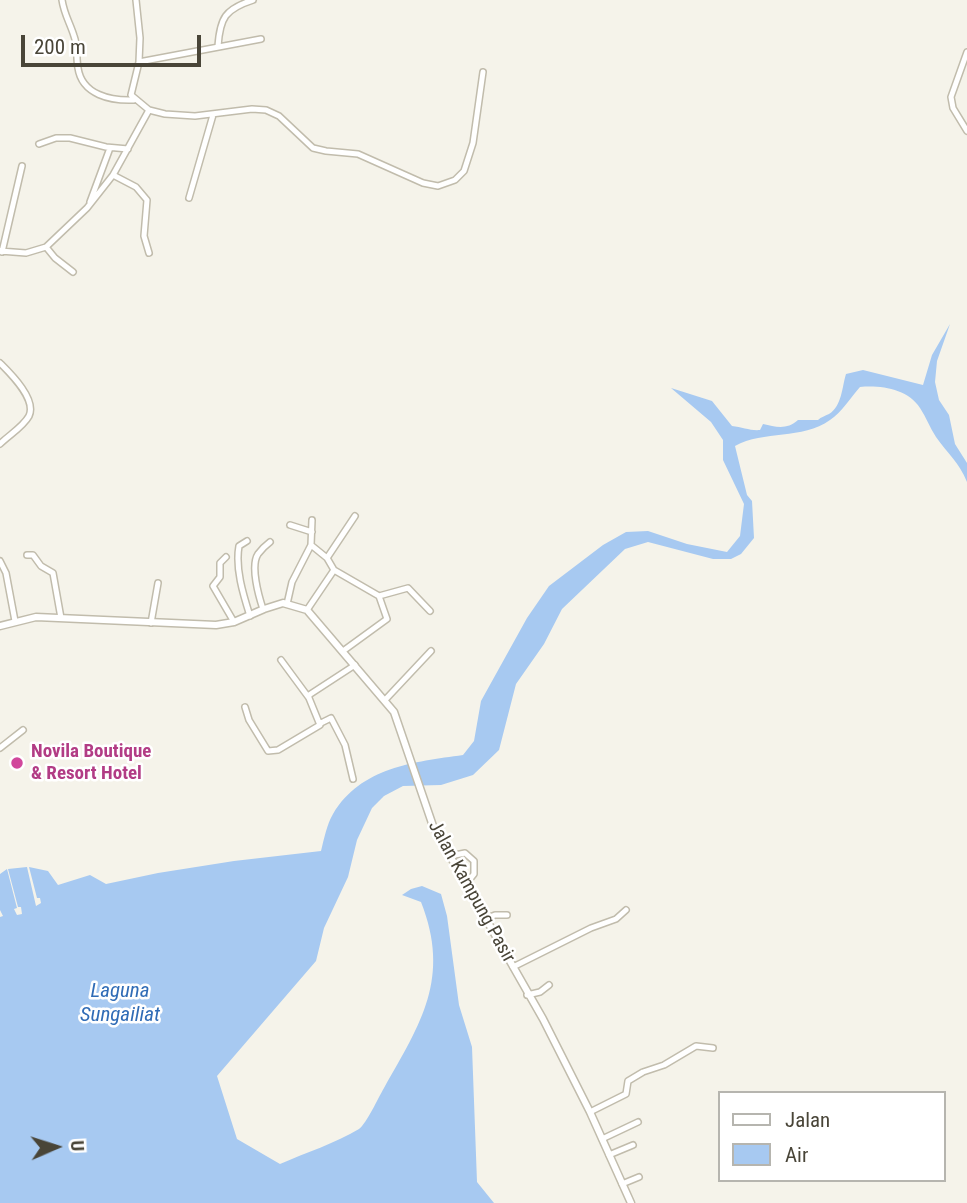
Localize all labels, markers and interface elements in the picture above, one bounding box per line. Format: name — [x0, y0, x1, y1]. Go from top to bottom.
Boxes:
scale bar — [24, 21, 205, 65]
text: 200 m — [34, 35, 86, 59]
place label: Novila Boutique & Resort Hotel — [31, 741, 151, 785]
marker: Novila Boutique & Resort Hotel — [9, 755, 25, 771]
street label: Jalan Kampung Pasir — [423, 817, 519, 967]
water label: Laguna Sungailiat — [80, 979, 160, 1029]
legend — [718, 1091, 946, 1182]
text: Jalan — [785, 1108, 830, 1132]
north arrow — [21, 1112, 91, 1182]
text: U — [66, 1140, 89, 1152]
text: Air — [785, 1143, 808, 1167]

